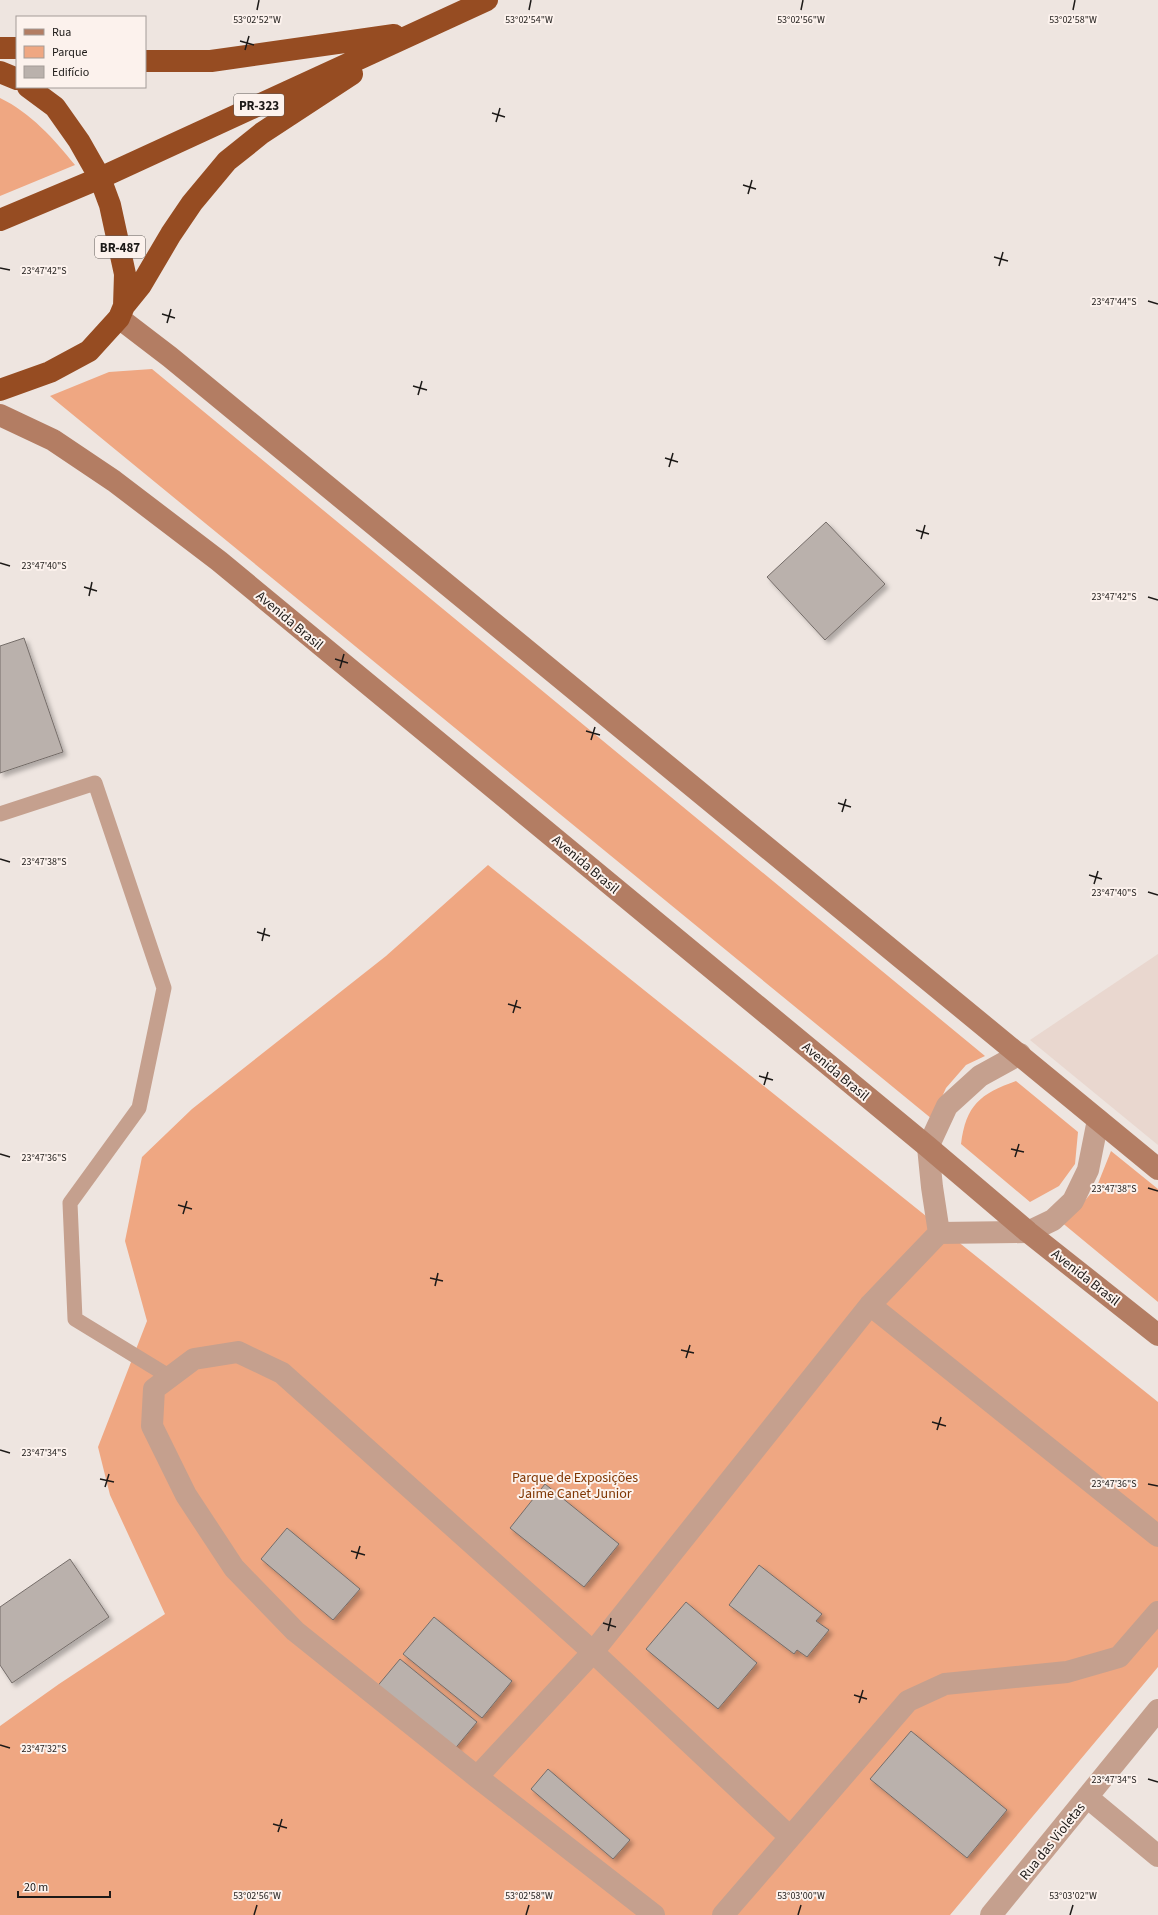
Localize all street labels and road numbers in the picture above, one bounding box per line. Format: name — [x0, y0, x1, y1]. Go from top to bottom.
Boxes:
road number: PR-323 — [234, 94, 284, 116]
road number: BR-487 — [95, 236, 145, 258]
street label: Avenida Brasil — [251, 587, 328, 655]
street label: Avenida Brasil — [547, 831, 624, 899]
street label: Avenida Brasil — [797, 1038, 874, 1106]
street label: Avenida Brasil — [1047, 1245, 1124, 1311]
street label: Rua das Violetas — [1015, 1798, 1090, 1885]

